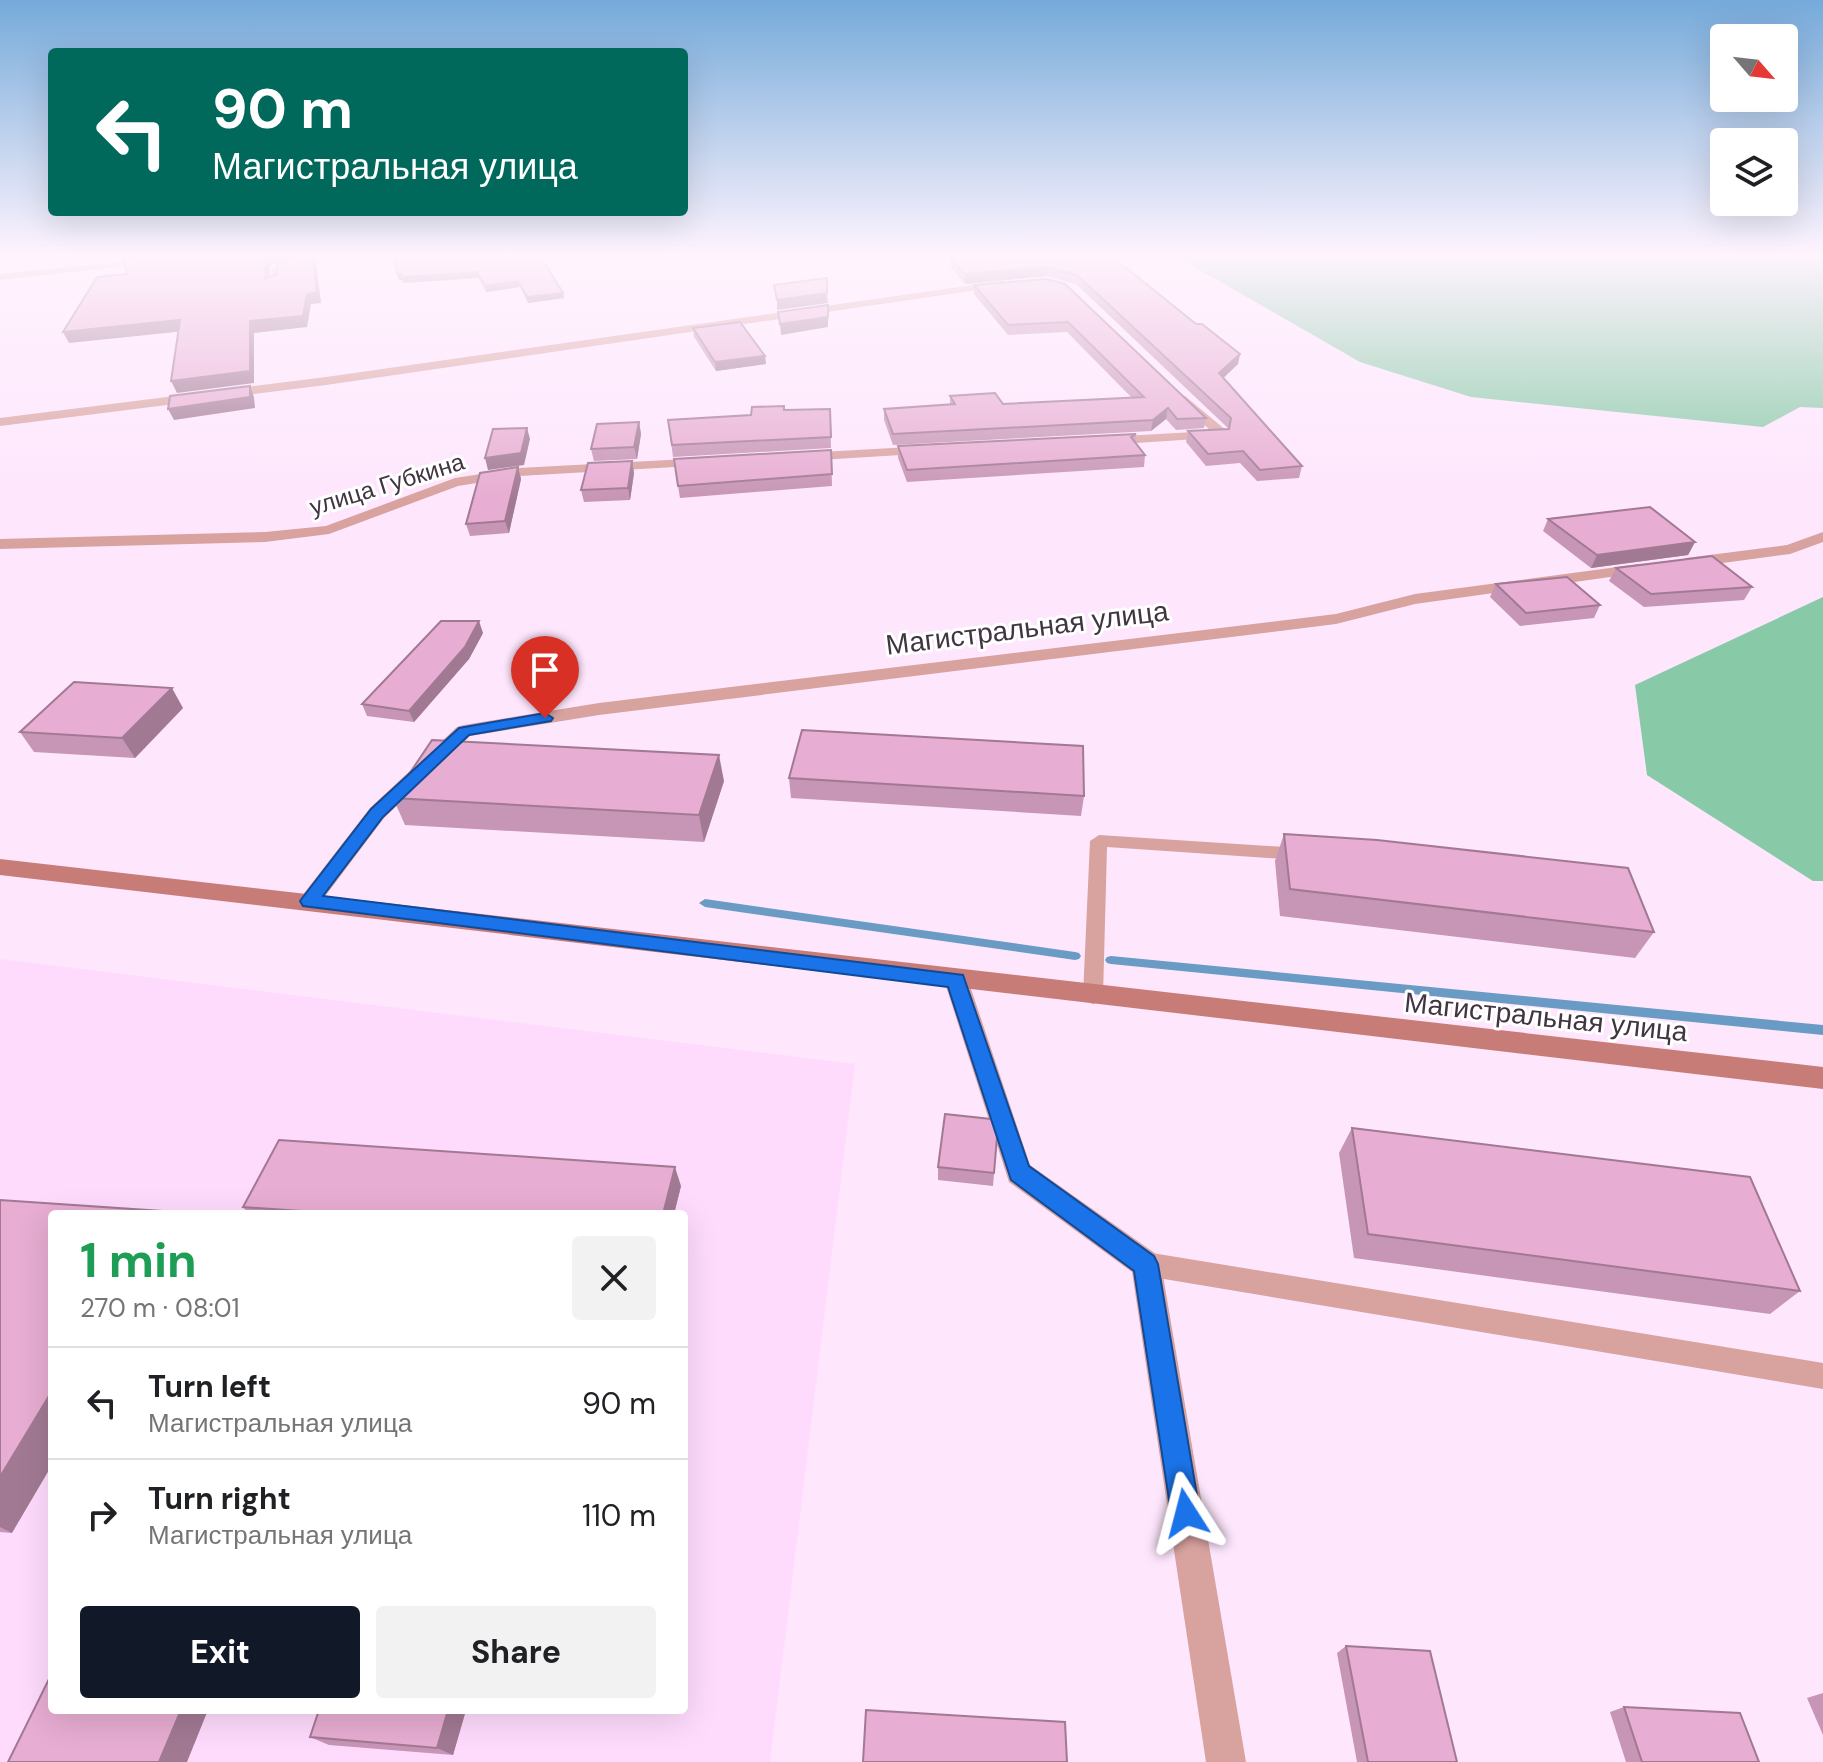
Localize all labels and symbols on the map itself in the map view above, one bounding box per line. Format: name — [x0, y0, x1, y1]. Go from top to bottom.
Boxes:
north arrow — [1710, 24, 1798, 112]
street label: улица Губкина — [306, 446, 469, 522]
street label: Магистральная улица — [884, 592, 1171, 664]
pin — [511, 636, 579, 718]
street label: Магистральная улица — [1403, 984, 1690, 1050]
position arrow — [1144, 1471, 1228, 1555]

